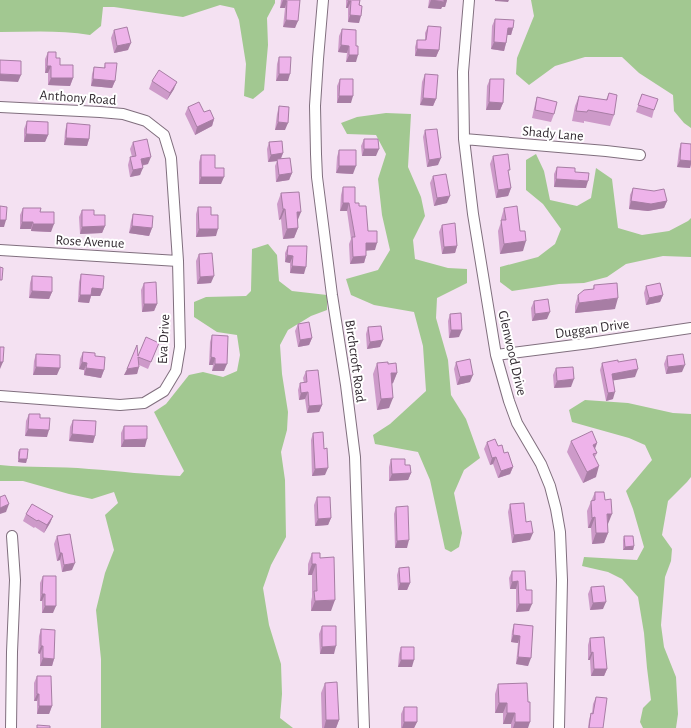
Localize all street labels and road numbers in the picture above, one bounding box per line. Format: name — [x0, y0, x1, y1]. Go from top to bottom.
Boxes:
street label: Anthony Road — [39, 88, 117, 108]
street label: Shady Lane — [522, 124, 584, 144]
street label: Rose Avenue — [55, 233, 125, 251]
street label: Glenwood Drive — [495, 309, 529, 397]
street label: Eva Drive — [156, 314, 172, 364]
street label: Duggan Drive — [554, 317, 630, 341]
street label: Birchcroft Road — [342, 319, 368, 403]

